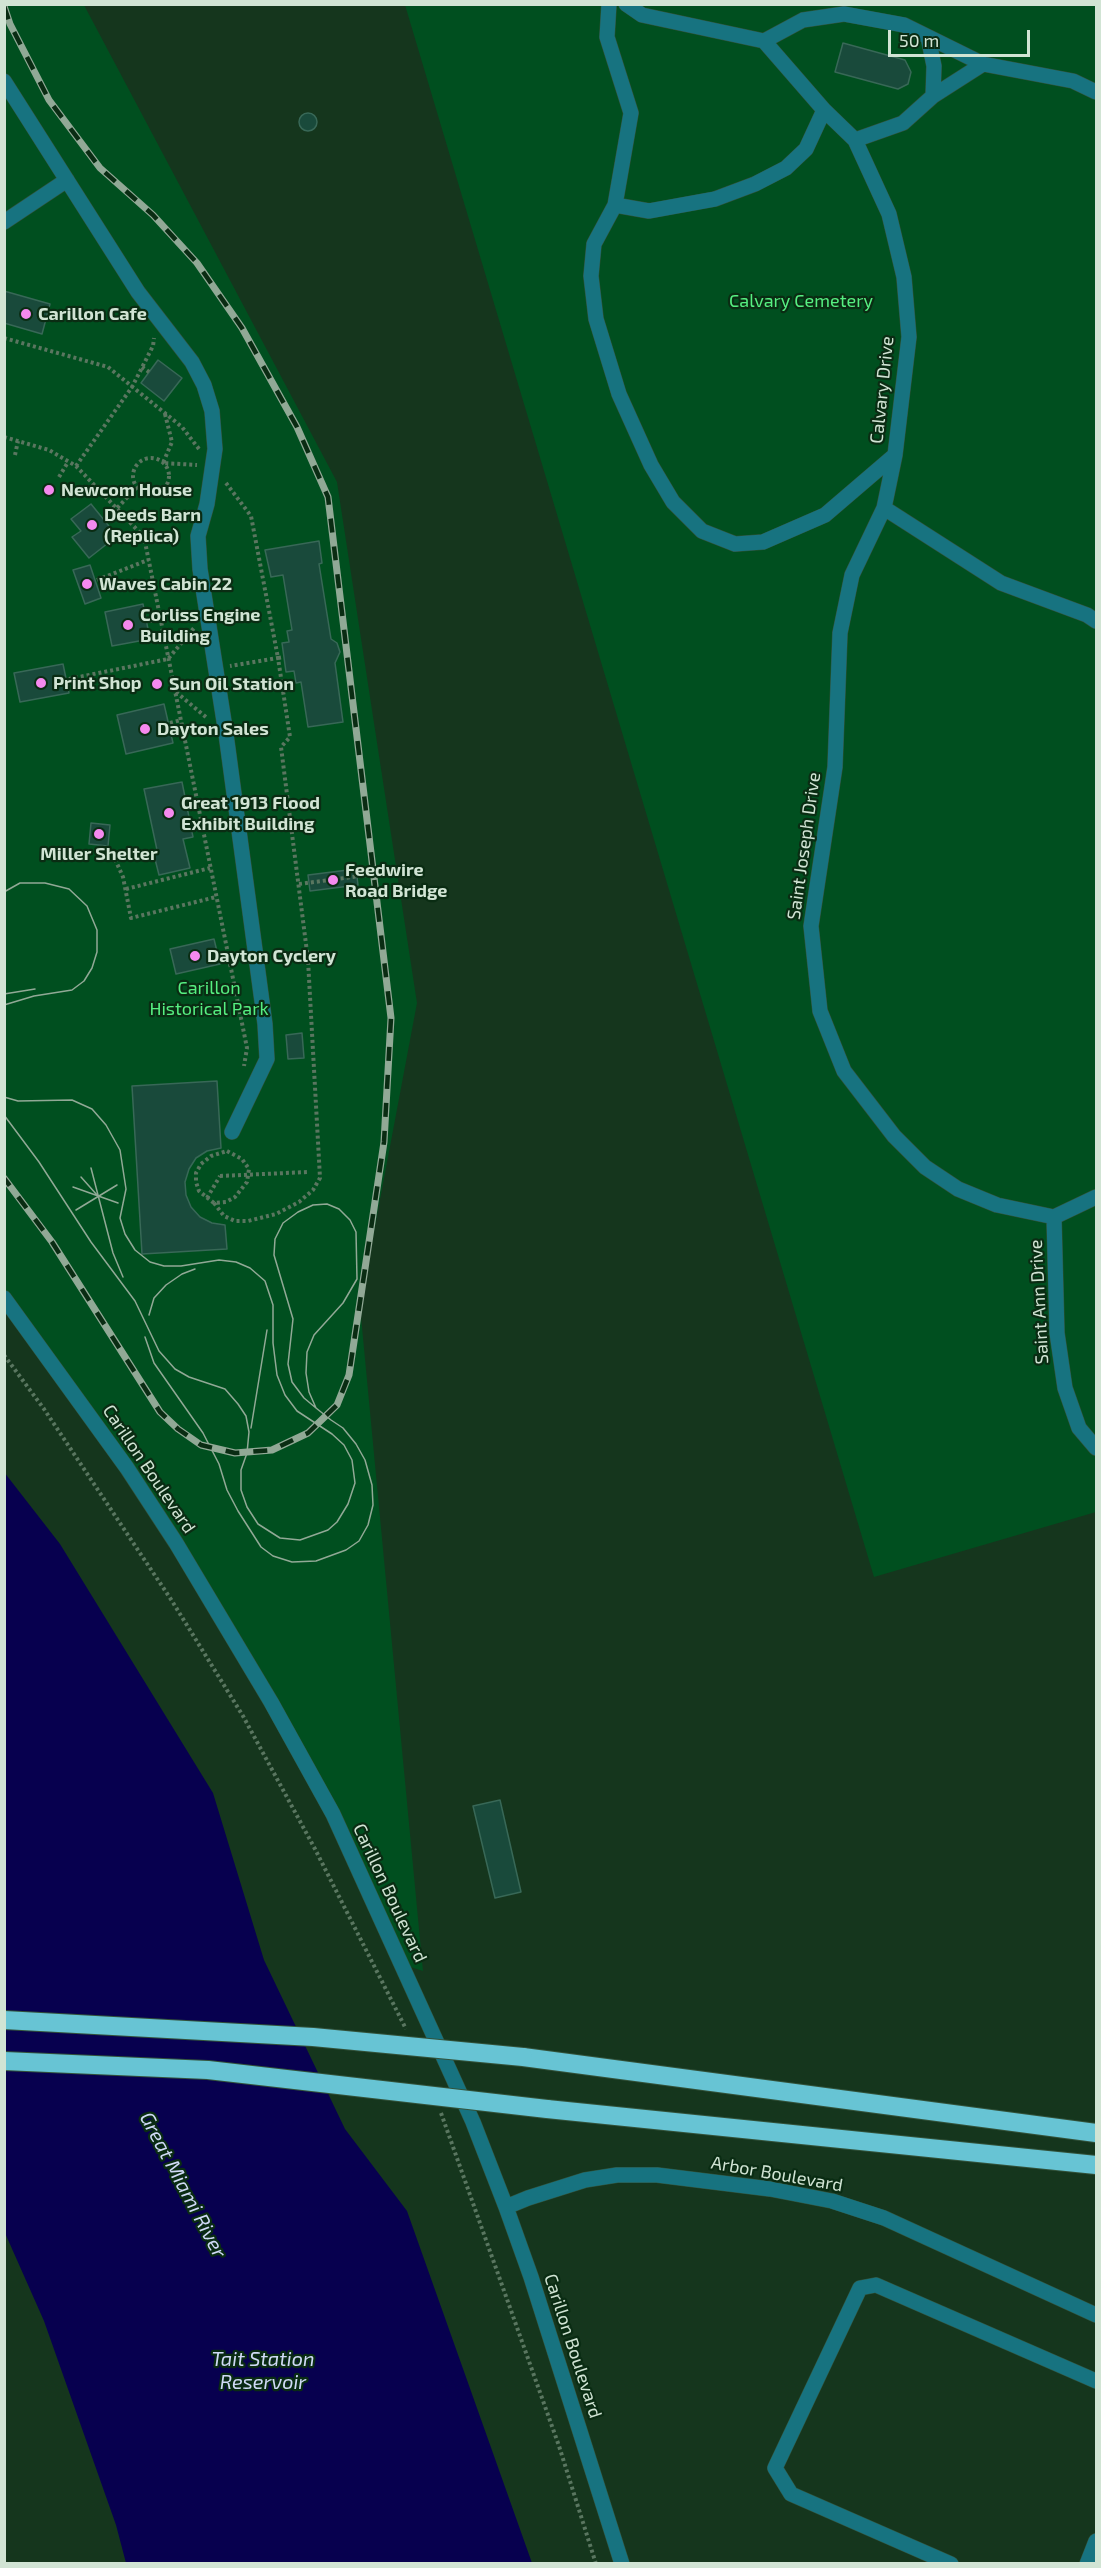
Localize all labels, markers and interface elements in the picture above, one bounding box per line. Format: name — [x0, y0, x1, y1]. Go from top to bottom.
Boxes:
scale bar — [891, 18, 1034, 56]
text: 50 m — [899, 29, 939, 51]
park label: Calvary Cemetery — [729, 290, 873, 312]
place label: Carillon Cafe — [38, 303, 147, 325]
marker: Carillon Cafe — [19, 307, 33, 321]
street label: Calvary Drive — [866, 335, 898, 445]
place label: Newcom House — [61, 479, 192, 501]
marker: Newcom House — [42, 483, 56, 497]
place label: Deeds Barn (Replica) — [104, 504, 201, 546]
marker: Deeds Barn (Replica) — [85, 518, 99, 532]
place label: Waves Cabin 22 — [99, 573, 232, 595]
marker: Waves Cabin 22 — [80, 577, 94, 591]
place label: Corliss Engine Building — [140, 604, 260, 646]
marker: Corliss Engine Building — [121, 618, 135, 632]
place label: Print Shop — [53, 672, 142, 694]
place label: Sun Oil Station — [169, 673, 294, 695]
marker: Print Shop — [34, 676, 48, 690]
marker: Sun Oil Station — [150, 677, 164, 691]
place label: Dayton Sales — [157, 718, 269, 740]
marker: Dayton Sales — [138, 722, 152, 736]
street label: Saint Joseph Drive — [783, 771, 825, 921]
place label: Great 1913 Flood Exhibit Building — [181, 792, 320, 834]
marker: Great 1913 Flood Exhibit Building — [162, 806, 176, 820]
marker: Miller Shelter — [92, 827, 106, 841]
place label: Miller Shelter — [40, 843, 158, 865]
place label: Feedwire Road Bridge — [345, 859, 447, 902]
marker: Feedwire Road Bridge — [326, 873, 340, 887]
place label: Dayton Cyclery — [207, 945, 336, 967]
marker: Dayton Cyclery — [188, 949, 202, 963]
park label: Carillon Historical Park — [149, 977, 269, 1020]
street label: Saint Ann Drive — [1025, 1239, 1053, 1365]
street label: Carillon Boulevard — [98, 1401, 200, 1537]
street label: Carillon Boulevard — [348, 1820, 432, 1966]
water label: Great Miami River — [134, 2108, 232, 2262]
street label: Arbor Boulevard — [709, 2152, 845, 2196]
street label: Carillon Boulevard — [539, 2271, 607, 2421]
water label: Tait Station Reservoir — [211, 2347, 315, 2394]

